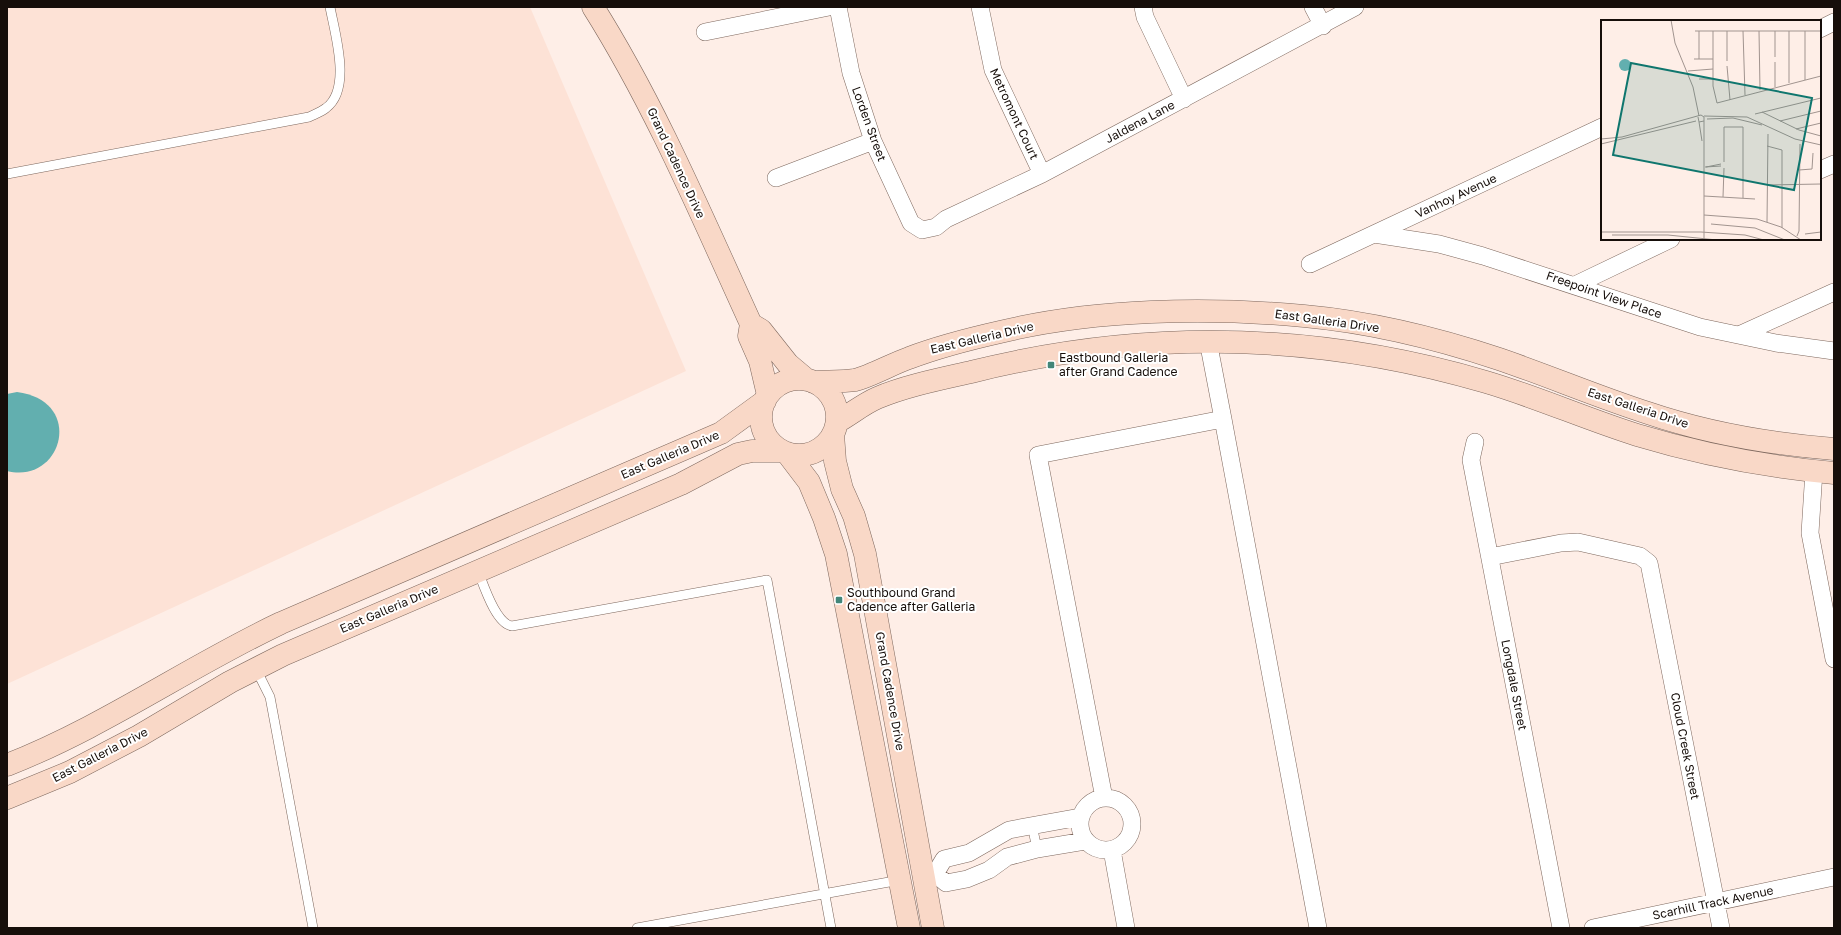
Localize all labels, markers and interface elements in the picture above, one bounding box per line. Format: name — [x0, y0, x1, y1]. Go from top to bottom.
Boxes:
inset map — [1601, 20, 1821, 240]
street label: Metromont Court — [987, 66, 1042, 162]
street label: Lorden Street — [849, 84, 890, 164]
street label: Jaldena Lane — [1102, 97, 1177, 146]
street label: Grand Cadence Drive — [644, 105, 709, 221]
street label: Vanhoy Avenue — [1413, 170, 1499, 221]
street label: Freepoint View Place — [1544, 268, 1664, 321]
street label: East Galleria Drive — [1274, 306, 1380, 335]
street label: East Galleria Drive — [929, 318, 1035, 357]
place label: Eastbound Galleria after Grand Cadence — [1059, 350, 1177, 379]
marker: Eastbound Galleria after Grand Cadence — [1046, 360, 1056, 370]
street label: East Galleria Drive — [1586, 384, 1691, 431]
street label: East Galleria Drive — [618, 427, 721, 482]
street label: East Galleria Drive — [337, 581, 440, 636]
place label: Southbound Grand Cadence after Galleria — [847, 585, 975, 614]
marker: Southbound Grand Cadence after Galleria — [834, 595, 844, 605]
street label: Grand Cadence Drive — [873, 630, 908, 752]
street label: Longdale Street — [1498, 638, 1531, 732]
street label: Cloud Creek Street — [1668, 691, 1703, 801]
street label: East Galleria Drive — [49, 724, 150, 785]
street label: Scarhill Track Avenue — [1651, 882, 1775, 923]

